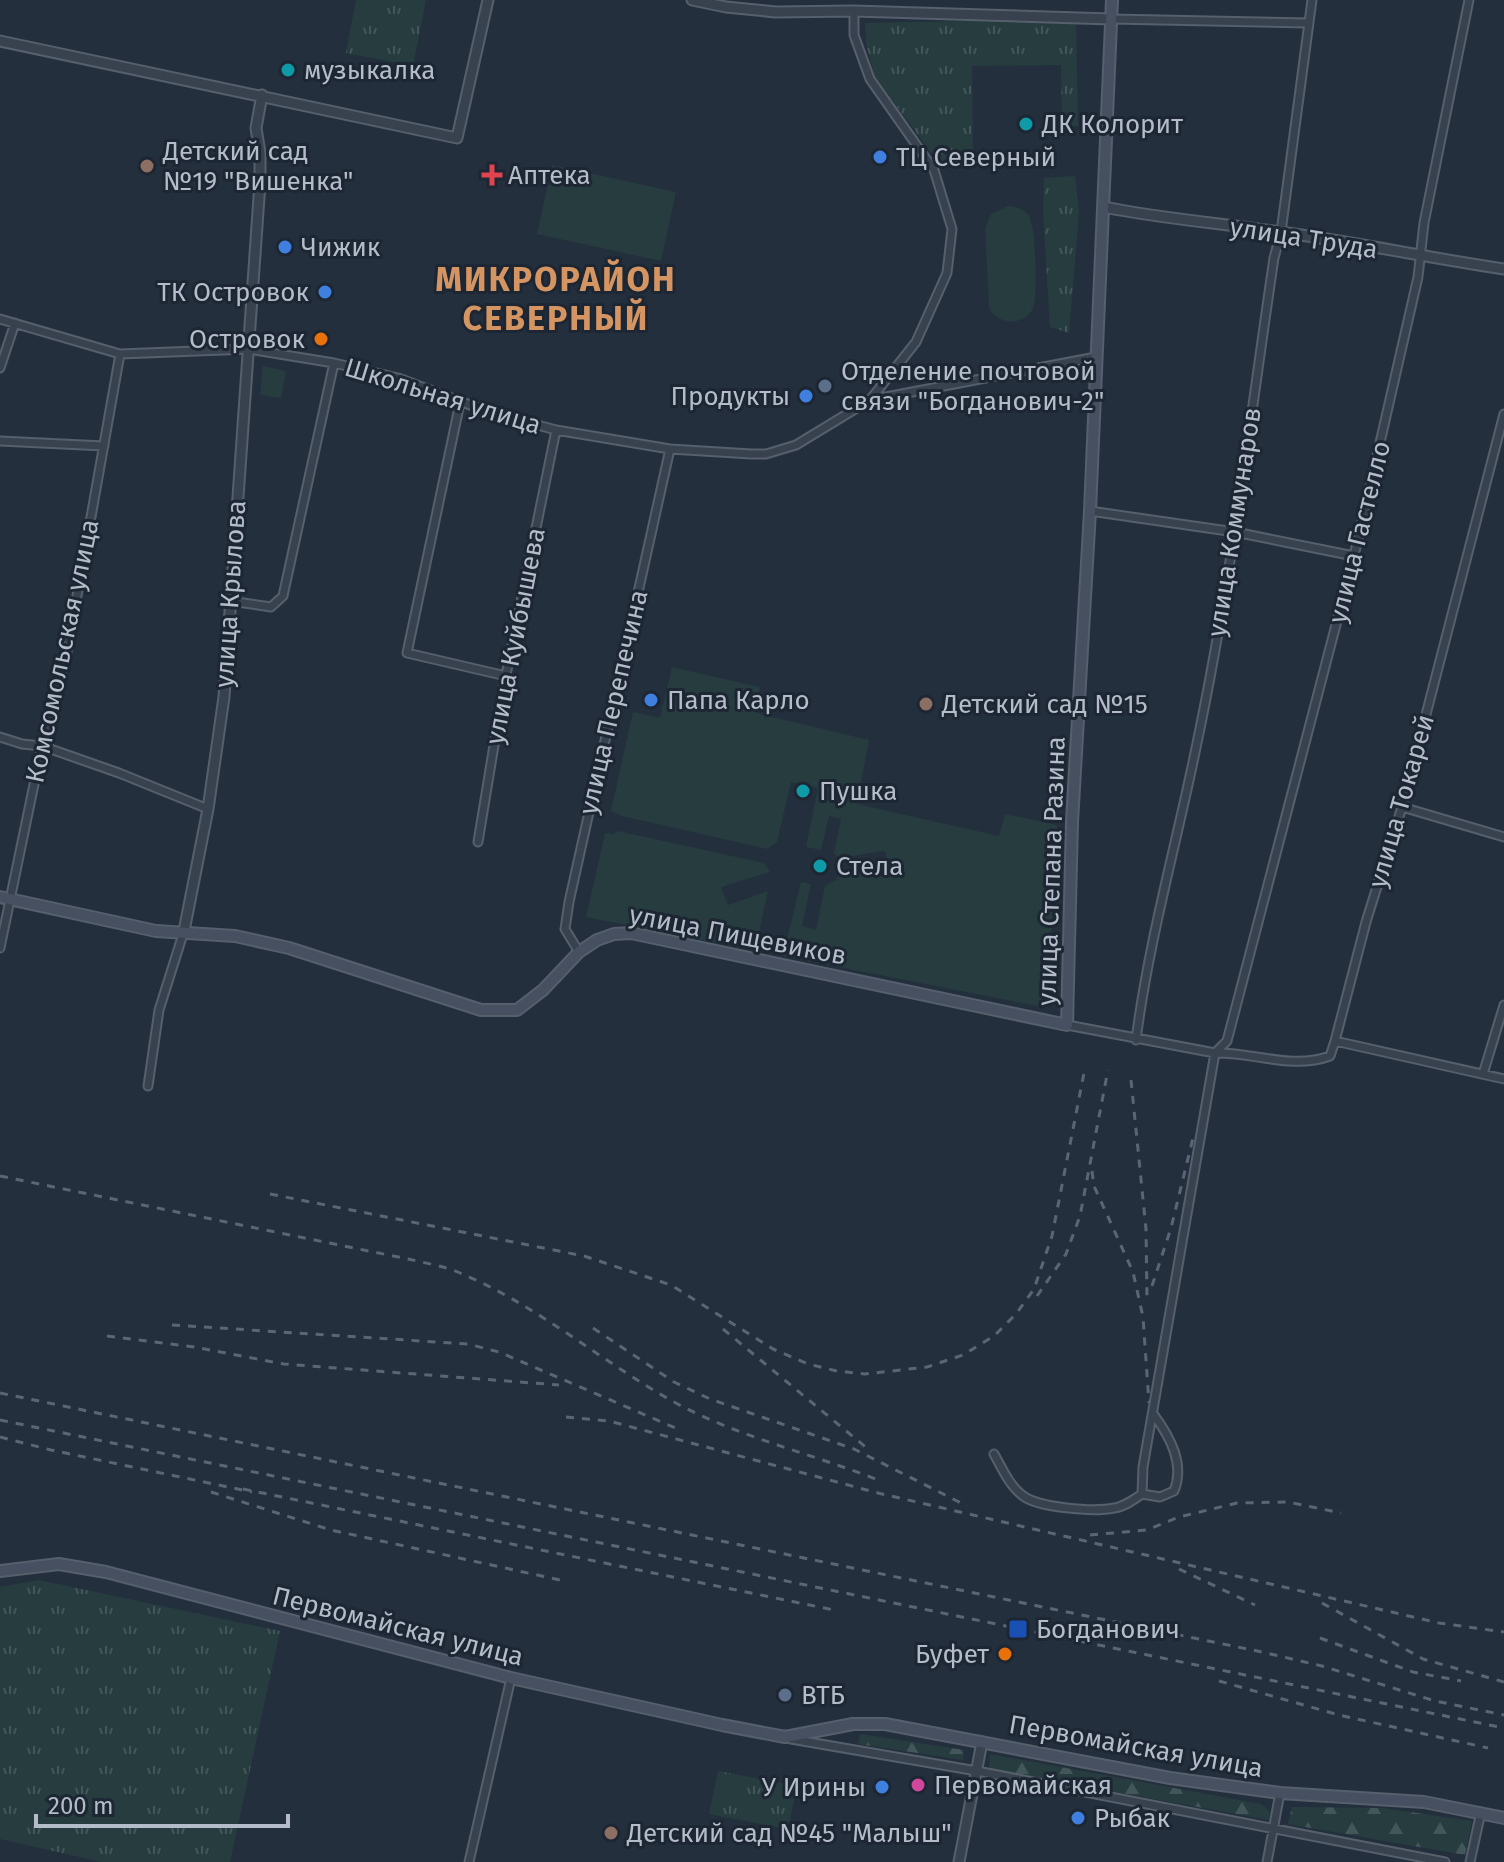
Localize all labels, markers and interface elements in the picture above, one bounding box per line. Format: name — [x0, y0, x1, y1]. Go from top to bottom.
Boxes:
place label: музыкалка — [304, 55, 435, 86]
marker: музыкалка — [279, 61, 297, 79]
place label: ДК Колорит — [1041, 109, 1183, 140]
marker: ДК Колорит — [1017, 115, 1035, 133]
place label: Детский сад №19 "Вишенка" — [162, 136, 353, 197]
place label: ТЦ Северный — [896, 142, 1056, 173]
marker: ТЦ Северный — [871, 148, 889, 166]
marker: Детский сад №19 "Вишенка" — [138, 157, 156, 175]
place label: Аптека — [508, 160, 591, 191]
marker: Аптека — [483, 166, 501, 184]
street label: улица Труда — [1228, 212, 1380, 265]
place label: Чижик — [301, 232, 381, 263]
marker: Чижик — [276, 238, 294, 256]
district label: МИКРОРАЙОН СЕВЕРНЫЙ — [435, 259, 677, 339]
place label: ТК Островок — [157, 277, 309, 308]
marker: ТК Островок — [316, 283, 334, 301]
place label: Островок — [189, 324, 306, 355]
marker: Островок — [312, 330, 330, 348]
street label: Школьная улица — [341, 352, 545, 441]
place label: Отделение почтовой связи "Богданович-2" — [841, 356, 1104, 417]
marker: Отделение почтовой связи "Богданович-2" — [816, 377, 834, 395]
place label: Продукты — [670, 381, 790, 412]
marker: Продукты — [797, 387, 815, 405]
street label: улица Коммунаров — [1201, 405, 1268, 639]
street label: улица Гастелло — [1322, 438, 1397, 626]
street label: улица Крылова — [208, 499, 253, 689]
street label: Комсомольская улица — [19, 516, 106, 786]
street label: улица Куйбышева — [479, 525, 552, 747]
street label: улица Перепечина — [573, 587, 654, 817]
place label: Папа Карло — [667, 685, 810, 716]
place label: Детский сад №15 — [941, 689, 1148, 720]
marker: Папа Карло — [642, 691, 660, 709]
marker: Детский сад №15 — [917, 695, 935, 713]
street label: улица Токарей — [1362, 711, 1441, 891]
street label: улица Степана Разина — [1031, 736, 1072, 1006]
place label: Пушка — [819, 776, 897, 807]
marker: Пушка — [794, 782, 812, 800]
place label: Стела — [836, 851, 903, 882]
marker: Стела — [811, 857, 829, 875]
street label: улица Пищевиков — [627, 899, 849, 972]
street label: Первомайская улица — [269, 1580, 527, 1673]
place label: Богданович — [1036, 1614, 1180, 1645]
marker: Богданович — [1007, 1618, 1029, 1640]
place label: Буфет — [915, 1639, 989, 1670]
marker: Буфет — [996, 1645, 1014, 1663]
place label: ВТБ — [801, 1680, 845, 1711]
marker: ВТБ — [776, 1686, 794, 1704]
street label: Первомайская улица — [1007, 1708, 1265, 1784]
place label: Первомайская — [934, 1769, 1112, 1801]
place label: У Ирины — [762, 1772, 866, 1803]
marker: Первомайская — [909, 1776, 927, 1794]
scale bar — [36, 1778, 288, 1828]
marker: У Ирины — [873, 1778, 891, 1796]
text: 200 m — [48, 1792, 114, 1820]
place label: Рыбак — [1094, 1803, 1171, 1834]
marker: Рыбак — [1069, 1809, 1087, 1827]
place label: Детский сад №45 "Малыш" — [626, 1818, 952, 1849]
marker: Детский сад №45 "Малыш" — [602, 1824, 620, 1842]

